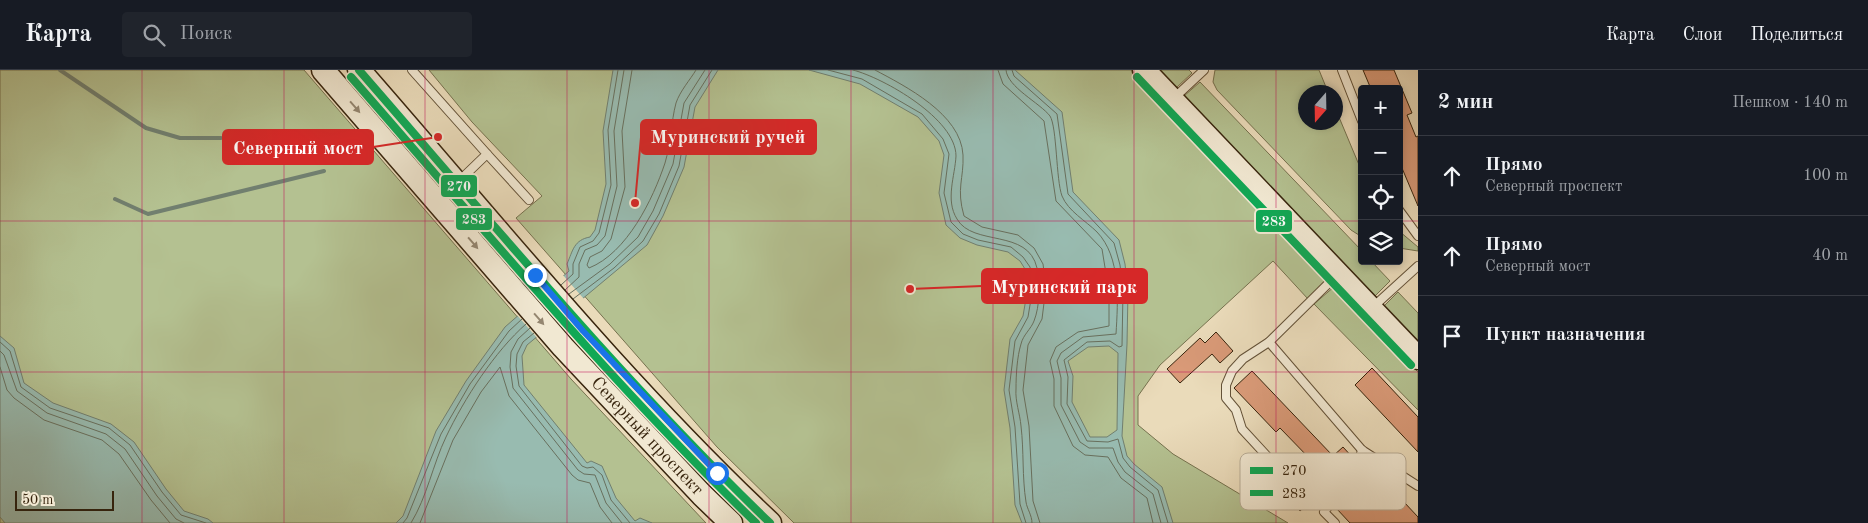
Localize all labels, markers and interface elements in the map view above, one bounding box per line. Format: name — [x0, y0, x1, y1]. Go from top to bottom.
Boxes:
search box — [122, 12, 472, 57]
icon: search — [140, 21, 168, 49]
text: Карта — [25, 23, 92, 47]
text: Поиск — [180, 25, 232, 44]
text: Карта — [1606, 26, 1655, 44]
text: Слои — [1683, 26, 1722, 44]
text: Поделиться — [1750, 26, 1843, 44]
north arrow — [1298, 85, 1343, 130]
map controls — [1358, 85, 1403, 265]
button: + — [1358, 85, 1403, 130]
text: 2 мин — [1438, 92, 1493, 113]
text: Пешком · 140 m — [1732, 95, 1848, 111]
one-way arrow — [349, 100, 361, 112]
callout: Муринский ручей — [641, 120, 816, 154]
text: Муринский ручей — [651, 129, 806, 148]
callout: Северный мост — [223, 130, 373, 164]
button: − — [1358, 130, 1403, 175]
text: Северный мост — [233, 140, 363, 159]
text: Прямо — [1485, 156, 1543, 175]
icon: ahead — [1438, 162, 1466, 190]
text: 100 m — [1803, 168, 1848, 184]
line badge: 270 — [440, 174, 478, 198]
button: locate — [1358, 175, 1403, 220]
text: Северный проспект — [1485, 179, 1623, 195]
text: 270 — [447, 180, 471, 194]
line badge: 283 — [455, 207, 493, 231]
line badge: 283 — [1255, 209, 1293, 233]
text: 283 — [462, 213, 486, 227]
text: 283 — [1262, 215, 1286, 229]
button: layers — [1358, 220, 1403, 265]
one-way arrow — [467, 236, 479, 248]
text: Прямо — [1485, 236, 1543, 255]
icon: ahead — [1438, 242, 1466, 270]
text: 40 m — [1812, 248, 1848, 264]
text: Северный мост — [1485, 259, 1591, 275]
route end — [524, 264, 547, 287]
callout: Муринский парк — [982, 269, 1147, 303]
text: Муринский парк — [991, 279, 1137, 298]
one-way arrow — [534, 313, 545, 326]
icon: arrive — [1438, 322, 1466, 350]
text: Пункт назначения — [1485, 326, 1645, 345]
street label: Северный проспект — [587, 374, 706, 499]
legend — [1240, 453, 1406, 510]
route start — [706, 462, 729, 485]
text: 270 — [1282, 464, 1306, 478]
text: 283 — [1282, 487, 1306, 501]
scale bar — [15, 488, 114, 511]
text: 50 m — [22, 493, 53, 507]

